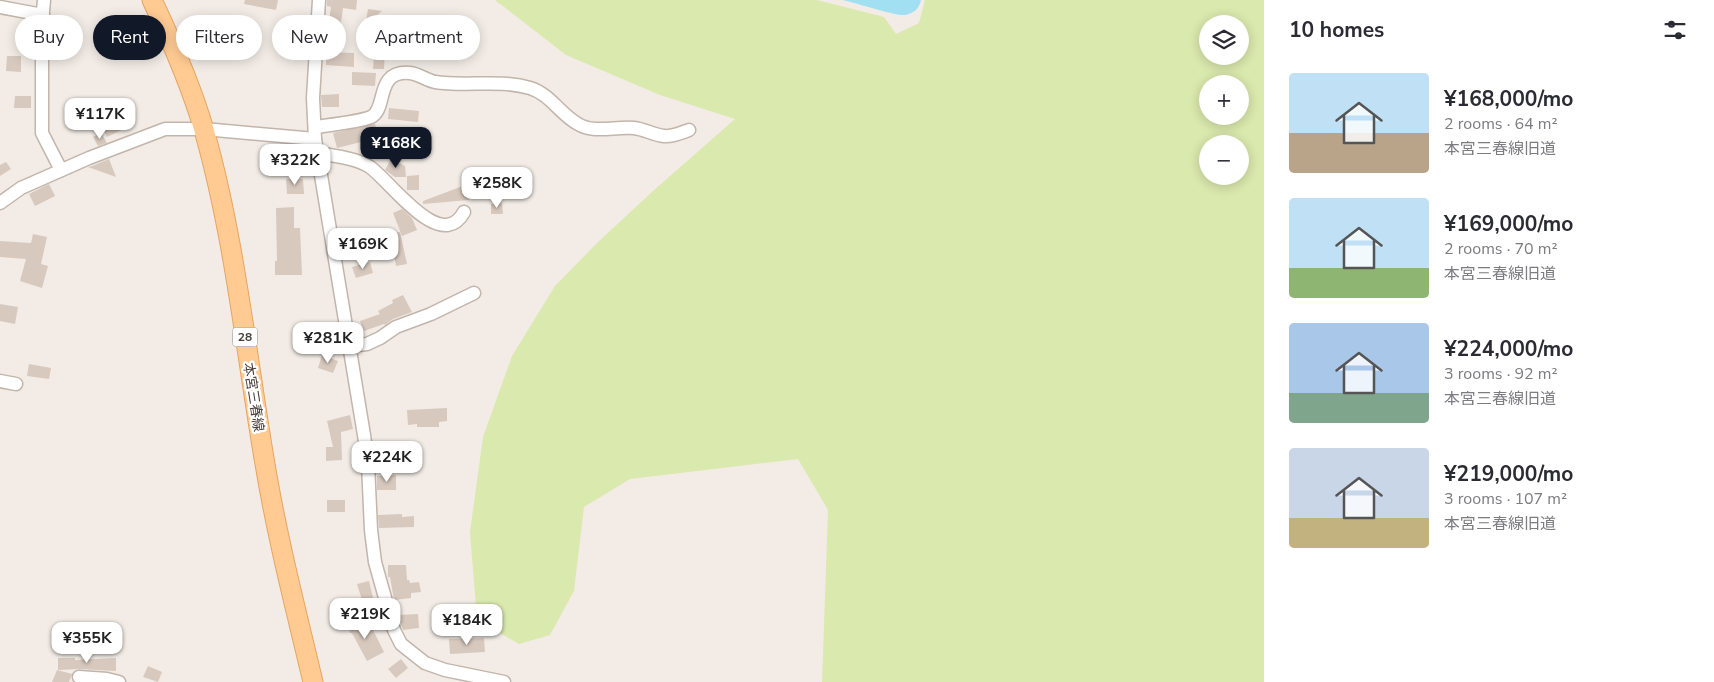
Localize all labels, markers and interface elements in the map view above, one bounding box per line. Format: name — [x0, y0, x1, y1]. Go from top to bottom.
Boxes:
chip: Buy — [15, 15, 83, 60]
chip: Rent — [93, 15, 166, 60]
chip: Filters — [176, 15, 262, 60]
chip: New — [272, 15, 346, 60]
chip: Apartment — [356, 15, 480, 60]
map controls — [1199, 15, 1249, 185]
button: layers — [1199, 15, 1249, 65]
text: 10 homes — [1289, 16, 1384, 44]
icon: filters — [1661, 16, 1689, 44]
button: + — [1199, 75, 1249, 125]
text: ¥168,000/mo — [1444, 85, 1573, 113]
icon: home — [1329, 93, 1389, 153]
pin: ¥117K — [65, 98, 135, 140]
text: ¥117K — [75, 103, 125, 125]
text: 2 rooms · 64 m² — [1444, 113, 1557, 135]
pin: ¥168K — [361, 126, 431, 169]
text: ¥168K — [371, 132, 421, 154]
button: − — [1199, 135, 1249, 185]
text: 本宮三春線旧道 — [1444, 138, 1556, 160]
pin: ¥322K — [260, 144, 330, 186]
text: ¥322K — [270, 149, 320, 171]
pin: ¥258K — [462, 166, 532, 209]
text: ¥258K — [472, 172, 522, 194]
text: ¥169,000/mo — [1444, 210, 1573, 238]
icon: home — [1329, 218, 1389, 278]
pin: ¥169K — [328, 228, 398, 270]
text: ¥169K — [338, 233, 388, 255]
text: 2 rooms · 70 m² — [1444, 238, 1557, 260]
text: 本宮三春線旧道 — [1444, 263, 1556, 285]
pin: ¥281K — [293, 322, 363, 364]
text: ¥281K — [303, 327, 353, 349]
road number: 28 — [232, 328, 258, 347]
text: ¥224,000/mo — [1444, 335, 1573, 363]
icon: home — [1329, 343, 1389, 403]
street label: 本宮三春線 — [239, 361, 268, 433]
text: 3 rooms · 92 m² — [1444, 363, 1557, 385]
text: 本宮三春線旧道 — [1444, 388, 1556, 410]
pin: ¥224K — [352, 440, 422, 483]
text: ¥224K — [362, 446, 412, 468]
text: ¥219,000/mo — [1444, 460, 1573, 488]
icon: home — [1329, 468, 1389, 528]
text: 3 rooms · 107 m² — [1444, 488, 1567, 510]
text: 本宮三春線旧道 — [1444, 513, 1556, 535]
pin: ¥219K — [330, 598, 400, 640]
text: ¥219K — [340, 603, 390, 625]
pin: ¥184K — [432, 604, 502, 646]
text: ¥184K — [442, 609, 492, 631]
pin: ¥355K — [52, 622, 122, 664]
text: ¥355K — [62, 627, 112, 649]

